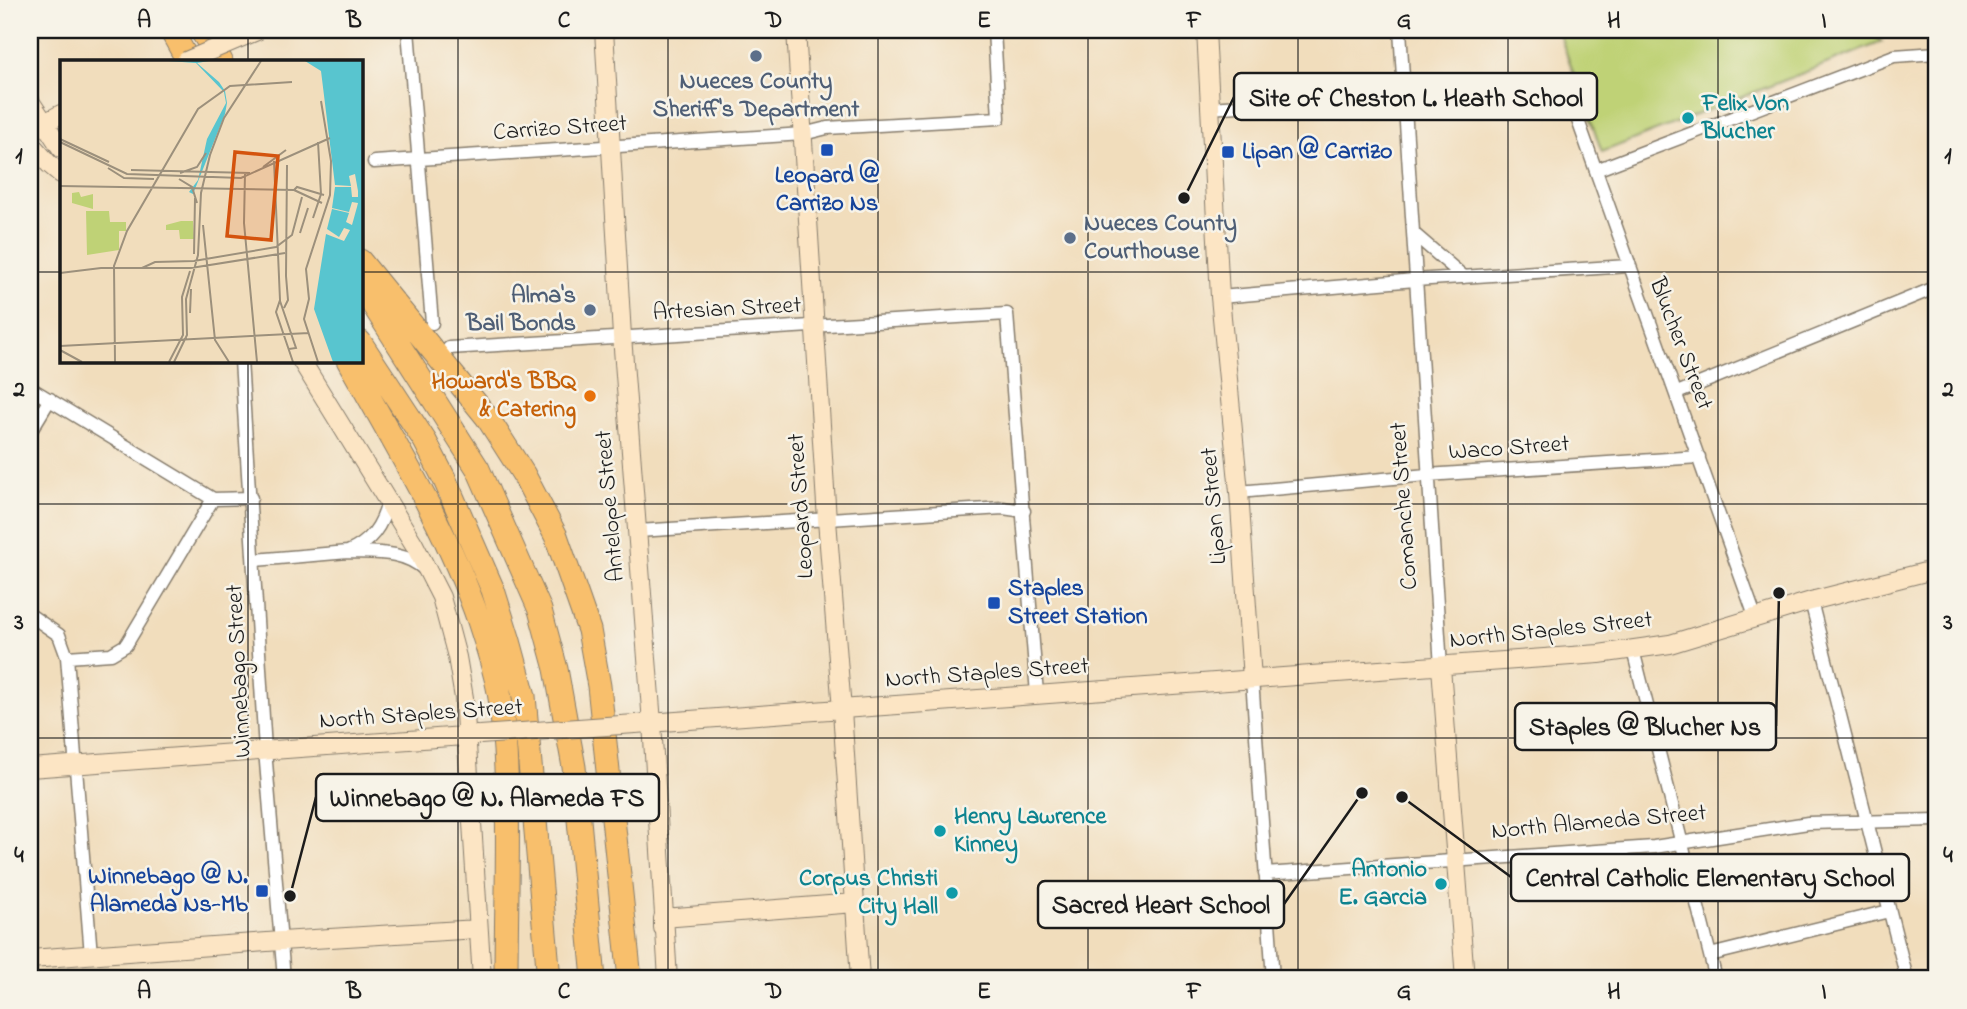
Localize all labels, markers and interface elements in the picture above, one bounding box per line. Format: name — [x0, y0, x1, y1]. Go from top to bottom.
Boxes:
text: A — [137, 5, 151, 38]
text: B — [345, 5, 362, 38]
text: C — [558, 5, 571, 38]
text: D — [765, 5, 782, 38]
text: E — [977, 5, 991, 38]
text: F — [1186, 5, 1202, 38]
text: G — [1397, 5, 1411, 38]
text: H — [1607, 5, 1621, 38]
text: I — [1821, 5, 1827, 38]
marker: Nueces County Sheriff's Department — [748, 48, 764, 64]
inset map — [60, 60, 362, 362]
place label: Nueces County Sheriff's Department — [653, 65, 860, 128]
callout: Site of Cheston L. Heath School — [1234, 73, 1597, 120]
text: Site of Cheston L. Heath School — [1249, 81, 1583, 119]
place label: Felix Von Blucher — [1701, 87, 1789, 150]
street label: Carrizo Street — [492, 107, 628, 151]
marker: Felix Von Blucher — [1680, 110, 1696, 126]
place label: Lipan @ Carrizo — [1242, 135, 1392, 170]
text: 1 — [15, 141, 23, 174]
text: 1 — [1944, 141, 1952, 174]
marker: Leopard @ Carrizo Ns — [819, 142, 835, 158]
marker: Lipan @ Carrizo — [1220, 144, 1236, 160]
place label: Leopard @ Carrizo Ns — [775, 159, 880, 222]
place label: Nueces County Courthouse — [1084, 207, 1237, 270]
marker: Nueces County Courthouse — [1062, 230, 1078, 246]
street label: Blucher Street — [1638, 272, 1721, 415]
place label: Alma's Bail Bonds — [465, 279, 576, 342]
street label: Artesian Street — [652, 289, 802, 331]
marker: Alma's Bail Bonds — [582, 302, 598, 318]
place label: Howard's BBQ & Catering — [431, 365, 578, 429]
text: 2 — [12, 374, 25, 407]
text: 2 — [1941, 374, 1954, 407]
marker: Howard's BBQ & Catering — [582, 388, 598, 404]
street label: Comanche Street — [1382, 421, 1428, 591]
street label: Waco Street — [1447, 427, 1571, 471]
street label: Antelope Street — [587, 429, 635, 583]
street label: Leopard Street — [779, 432, 825, 580]
street label: Lipan Street — [1192, 446, 1238, 566]
place label: Staples Street Station — [1008, 572, 1148, 635]
street label: Winnebago Street — [218, 583, 262, 759]
marker: Staples Street Station — [986, 595, 1002, 611]
street label: North Staples Street — [1448, 603, 1654, 659]
text: 3 — [13, 607, 24, 640]
text: 3 — [1942, 607, 1953, 640]
street label: North Staples Street — [884, 649, 1090, 699]
street label: North Staples Street — [318, 690, 524, 740]
callout: Staples @ Blucher Ns — [1515, 703, 1776, 750]
text: Staples @ Blucher Ns — [1529, 710, 1761, 748]
callout: Winnebago @ N. Alameda FS — [316, 774, 659, 821]
text: Winnebago @ N. Alameda FS — [330, 781, 645, 820]
street label: North Alameda Street — [1490, 796, 1708, 850]
place label: Henry Lawrence Kinney — [954, 800, 1108, 864]
marker: Henry Lawrence Kinney — [932, 823, 948, 839]
text: 4 — [14, 840, 24, 873]
text: 4 — [1943, 840, 1953, 873]
place label: Antonio E. Garcia — [1338, 853, 1427, 916]
callout: Central Catholic Elementary School — [1511, 854, 1909, 901]
place label: Winnebago @ N. Alameda Ns-Mb — [88, 860, 248, 923]
text: Central Catholic Elementary School — [1525, 861, 1895, 899]
place label: Corpus Christi City Hall — [799, 862, 938, 926]
marker: Antonio E. Garcia — [1433, 876, 1449, 892]
callout: Sacred Heart School — [1038, 881, 1284, 928]
marker: Winnebago @ N. Alameda Ns-Mb — [254, 883, 270, 899]
marker: Corpus Christi City Hall — [944, 885, 960, 901]
text: Sacred Heart School — [1052, 888, 1270, 926]
text: A — [137, 976, 151, 1009]
text: B — [345, 976, 362, 1009]
text: C — [558, 976, 571, 1009]
text: D — [765, 976, 782, 1009]
text: E — [977, 976, 991, 1009]
text: F — [1186, 976, 1202, 1009]
text: G — [1397, 976, 1411, 1009]
text: H — [1607, 976, 1621, 1009]
text: I — [1821, 976, 1827, 1009]

